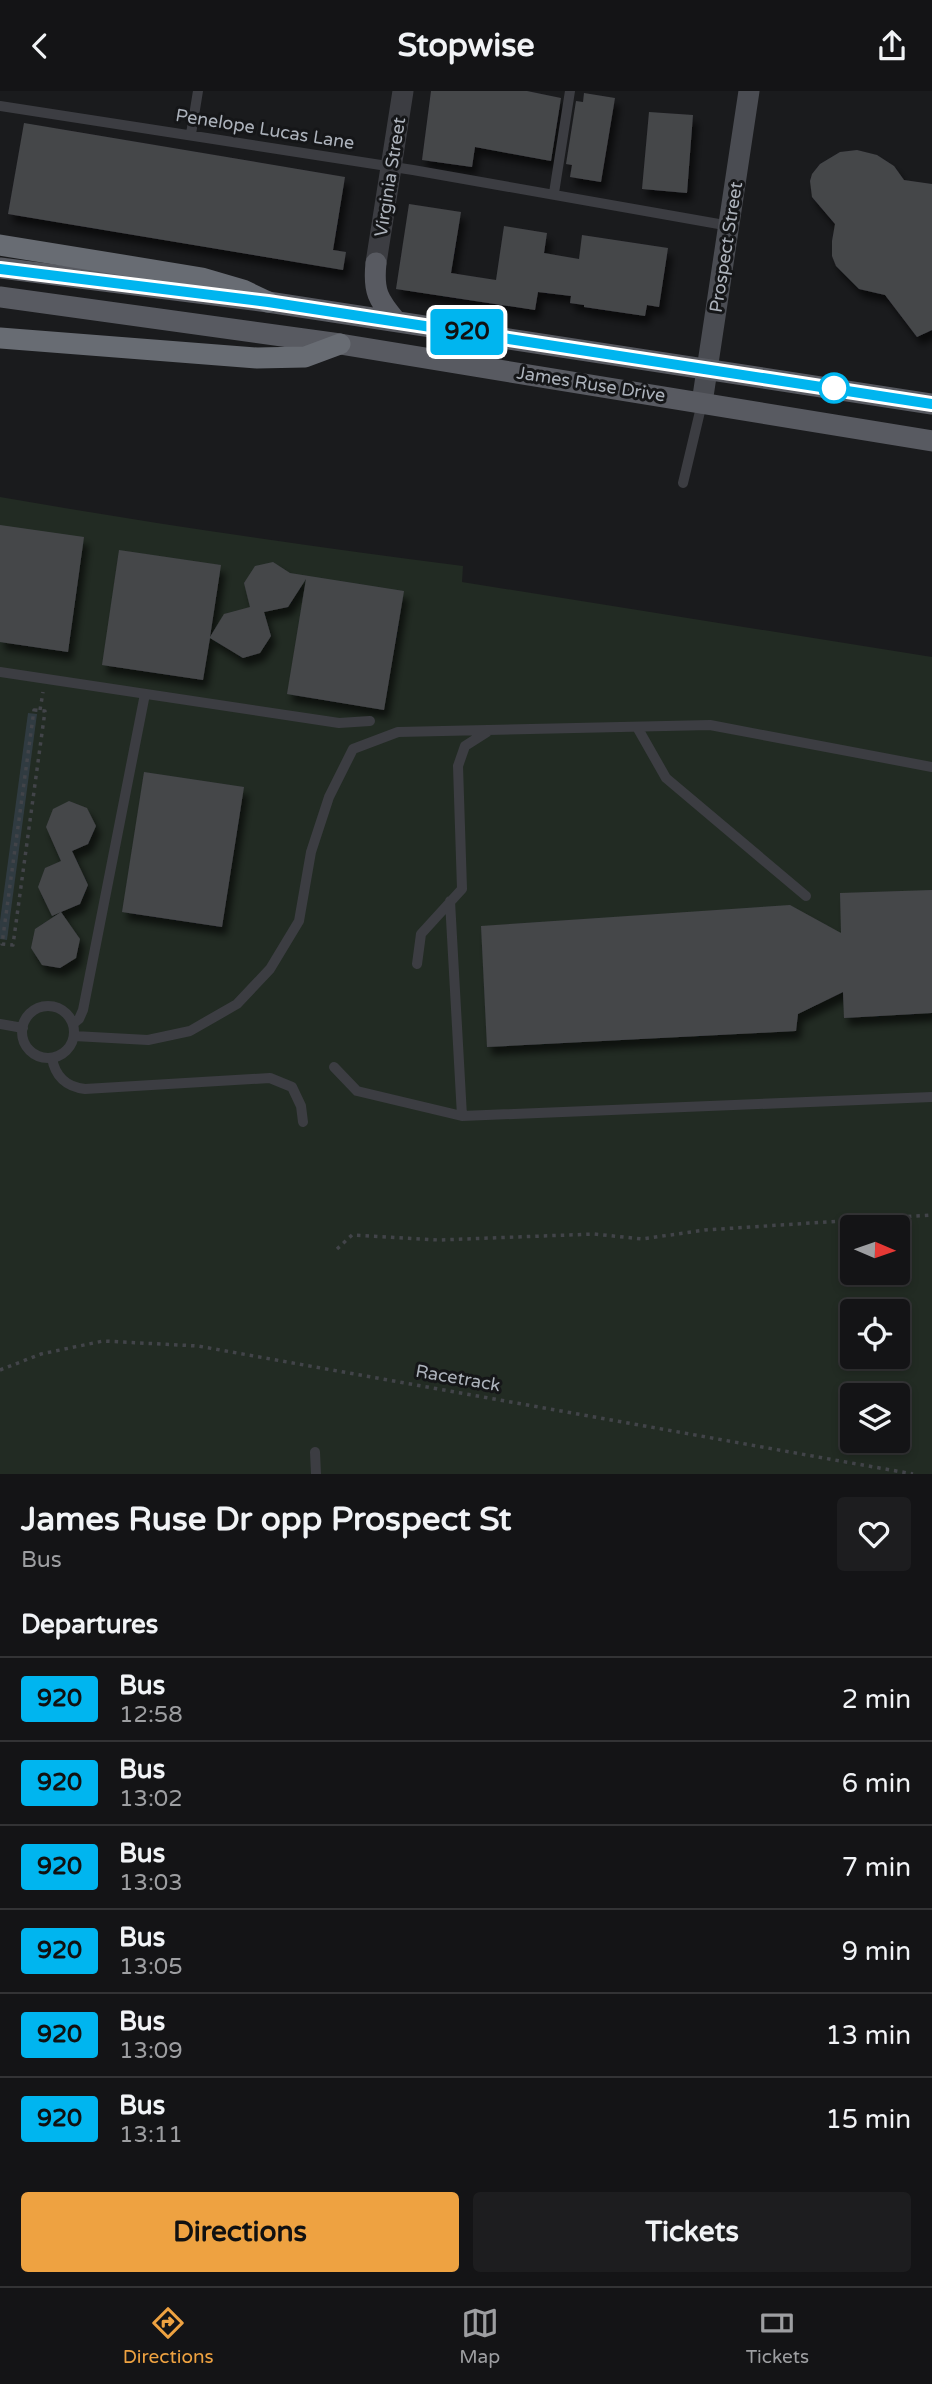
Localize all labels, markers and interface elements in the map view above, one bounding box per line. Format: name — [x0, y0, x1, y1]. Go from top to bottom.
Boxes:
icon: back — [21, 27, 59, 65]
text: Stopwise — [397, 27, 535, 65]
icon: share — [873, 27, 911, 65]
street label: Penelope Lucas Lane — [174, 104, 356, 154]
street label: Virginia Street — [370, 115, 410, 238]
street label: Prospect Street — [705, 180, 747, 314]
line badge: 920 — [427, 309, 507, 355]
text: 920 — [444, 317, 490, 346]
street label: James Ruse Drive — [515, 361, 667, 407]
unlabelled marker — [819, 373, 849, 403]
north arrow — [840, 1215, 910, 1285]
map controls — [840, 1215, 910, 1453]
button: locate — [840, 1299, 910, 1369]
street label: Racetrack — [414, 1360, 502, 1396]
button: layers — [840, 1383, 910, 1453]
button: heart — [837, 1497, 911, 1571]
text: James Ruse Dr opp Prospect St — [21, 1500, 511, 1539]
text: Bus — [21, 1546, 62, 1574]
text: Departures — [21, 1609, 158, 1640]
text: Bus — [119, 1670, 165, 1701]
text: 920 — [37, 1684, 82, 1713]
text: 2 min — [842, 1684, 911, 1715]
text: 12:58 — [119, 1701, 183, 1729]
text: Bus — [119, 1754, 165, 1785]
text: 920 — [37, 1768, 82, 1797]
text: 6 min — [842, 1768, 911, 1799]
text: 13:02 — [119, 1785, 183, 1813]
text: Bus — [119, 1838, 165, 1869]
text: 920 — [37, 1852, 82, 1881]
text: 7 min — [842, 1852, 911, 1883]
text: 13:03 — [119, 1869, 183, 1897]
text: Bus — [119, 1922, 165, 1953]
text: 920 — [37, 1936, 82, 1965]
text: 9 min — [842, 1936, 911, 1967]
text: 13:05 — [119, 1953, 183, 1981]
text: Bus — [119, 2006, 165, 2037]
text: 920 — [37, 2020, 82, 2049]
text: 13 min — [825, 2020, 911, 2051]
text: 13:09 — [119, 2037, 183, 2065]
text: Bus — [119, 2090, 165, 2121]
text: 920 — [37, 2104, 82, 2133]
text: 15 min — [825, 2104, 911, 2135]
text: 13:11 — [119, 2121, 183, 2149]
button: Directions — [21, 2192, 459, 2272]
button: Tickets — [473, 2192, 911, 2272]
tab: Directions — [123, 2304, 214, 2368]
tab: Map — [459, 2304, 500, 2368]
tab: Tickets — [746, 2304, 809, 2368]

